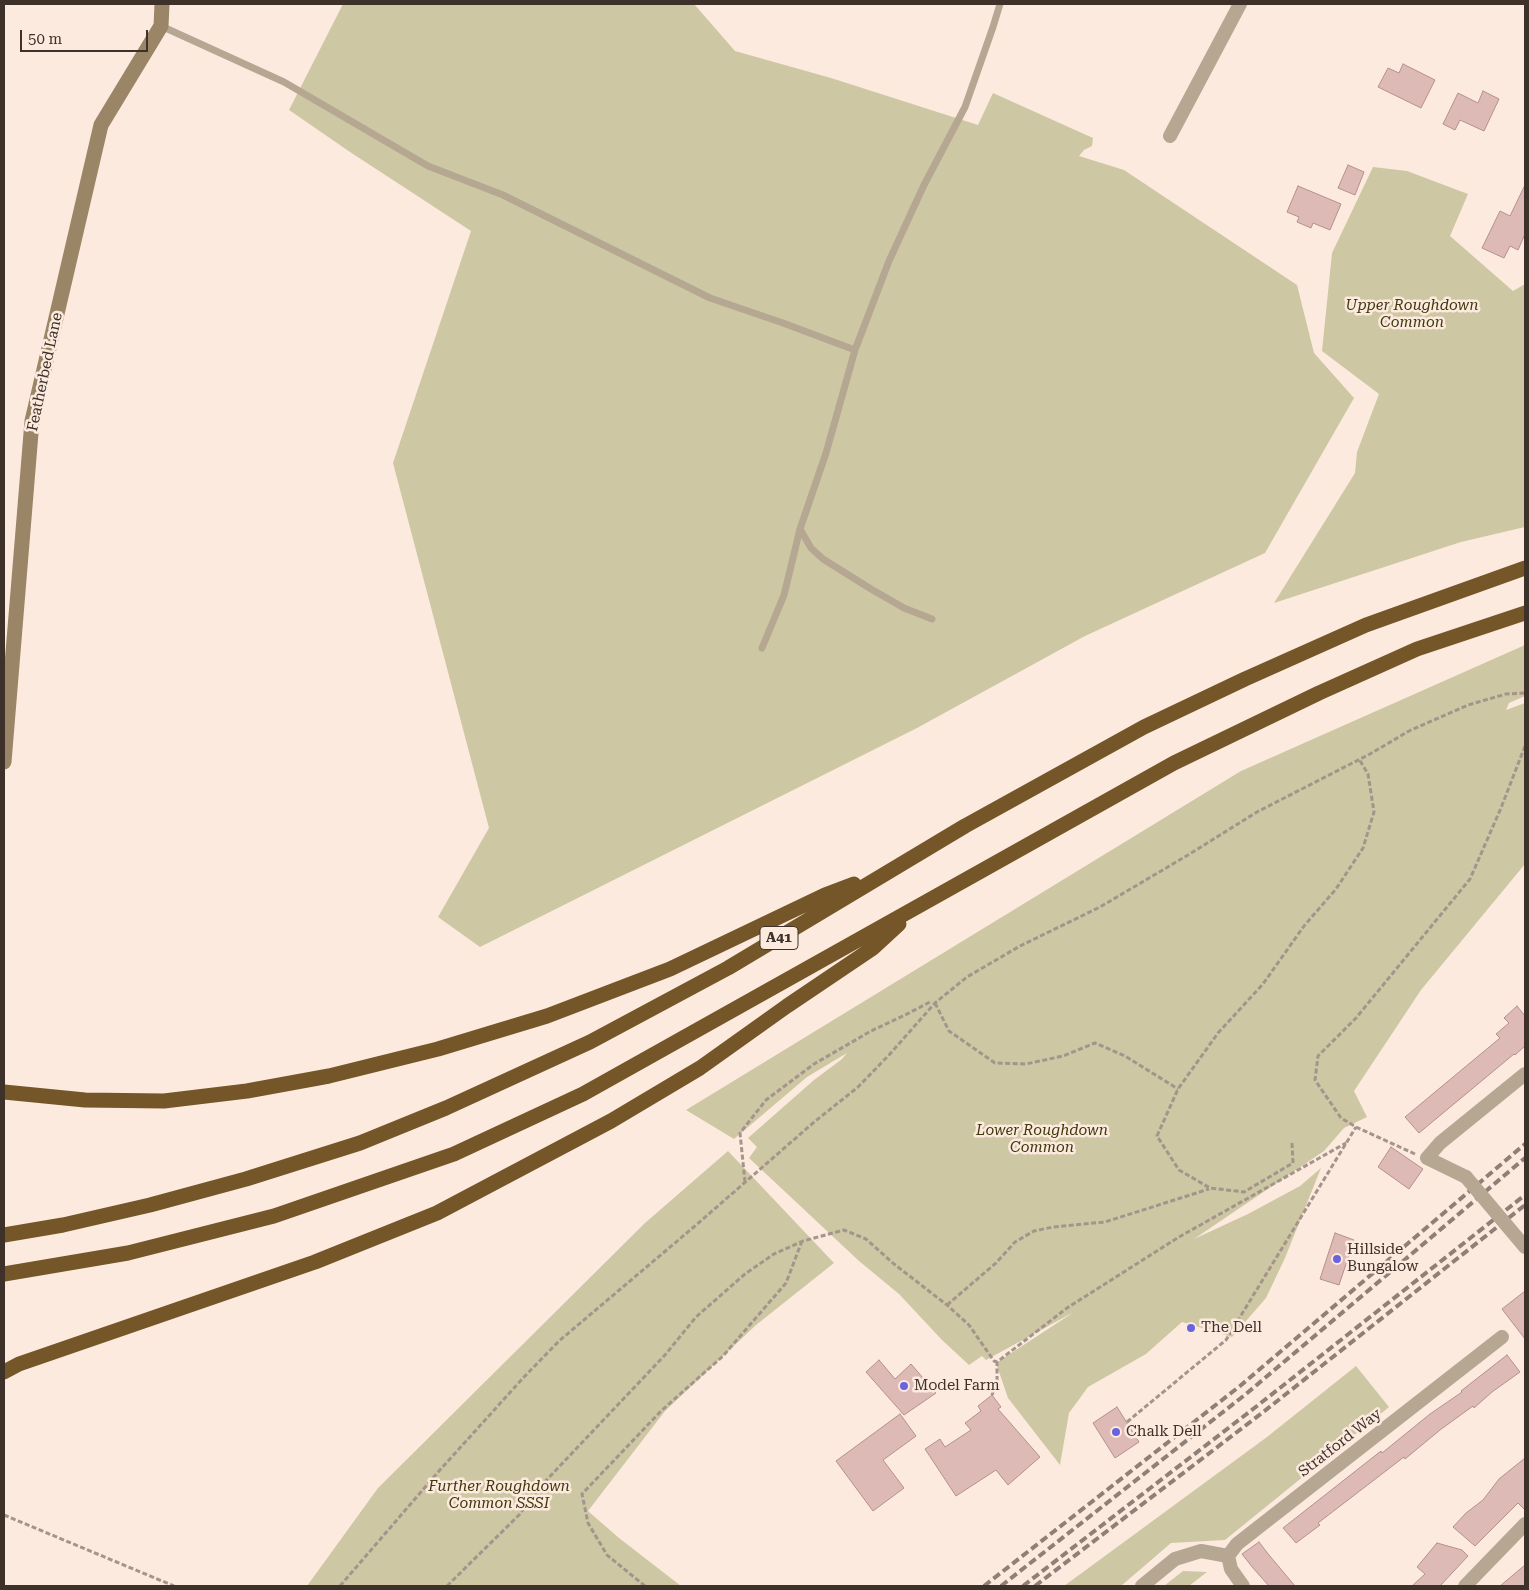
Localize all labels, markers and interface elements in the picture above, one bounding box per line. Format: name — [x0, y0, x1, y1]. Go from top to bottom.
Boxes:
scale bar — [22, 20, 150, 52]
text: 50 m — [28, 30, 62, 48]
park label: Upper Roughdown Common — [1346, 297, 1478, 332]
street label: Featherbed Lane — [24, 311, 66, 433]
road number: A41 — [760, 926, 798, 950]
park label: Lower Roughdown Common — [976, 1122, 1108, 1157]
place label: Hillside Bungalow — [1347, 1241, 1418, 1276]
marker: Hillside Bungalow — [1331, 1253, 1343, 1265]
place label: The Dell — [1201, 1319, 1262, 1337]
marker: The Dell — [1185, 1322, 1197, 1334]
place label: Model Farm — [914, 1377, 1000, 1395]
marker: Model Farm — [898, 1380, 910, 1392]
street label: Stratford Way — [1295, 1405, 1385, 1481]
place label: Chalk Dell — [1126, 1423, 1202, 1441]
marker: Chalk Dell — [1110, 1426, 1122, 1438]
park label: Further Roughdown Common SSSI — [428, 1478, 570, 1513]

